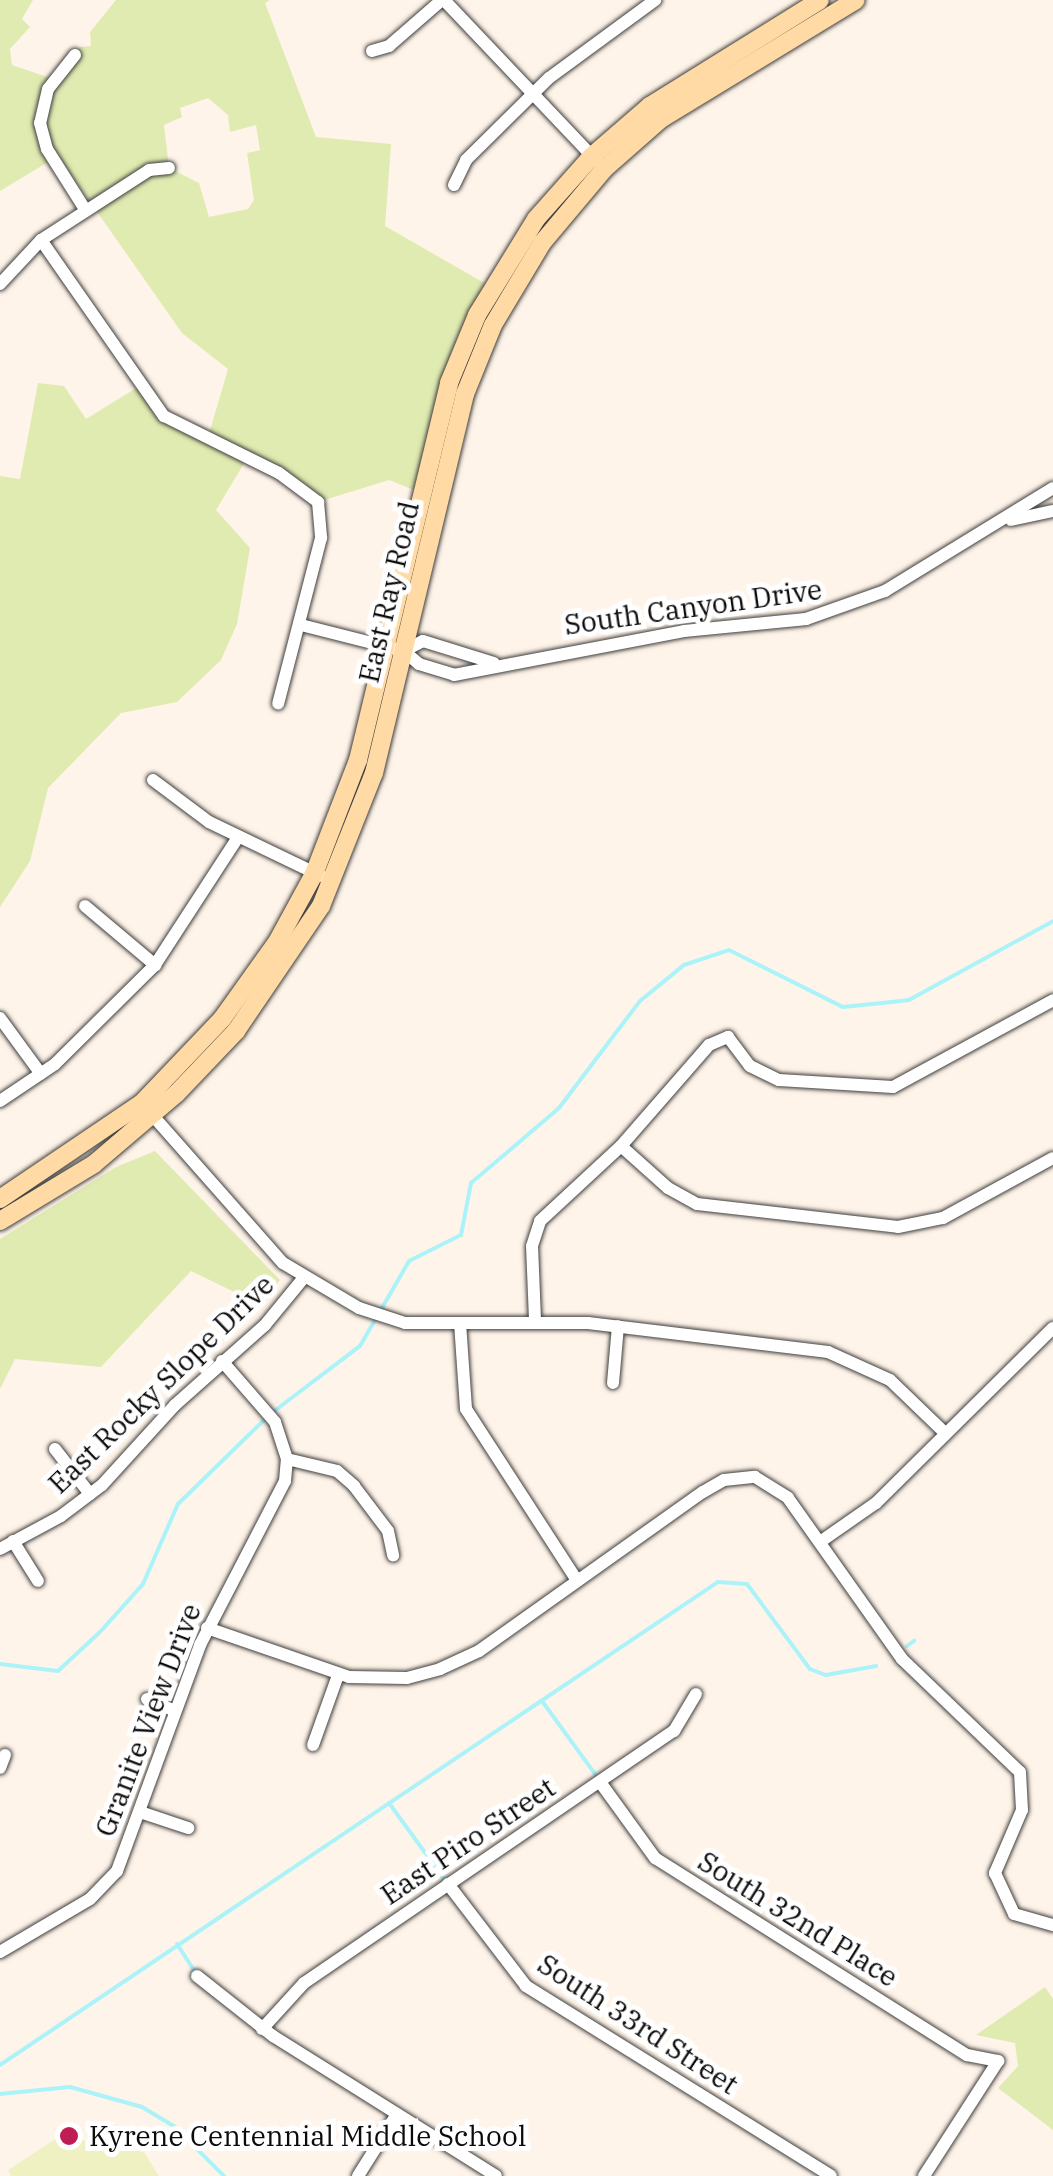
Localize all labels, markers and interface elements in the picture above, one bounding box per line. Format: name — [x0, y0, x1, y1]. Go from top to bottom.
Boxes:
street label: East Ray Road — [352, 498, 426, 686]
street label: South Canyon Drive — [562, 572, 824, 642]
street label: East Rocky Slope Drive — [41, 1268, 281, 1500]
street label: Granite View Drive — [88, 1599, 208, 1841]
street label: East Piro Street — [375, 1770, 561, 1912]
street label: South 32nd Place — [692, 1844, 904, 1994]
street label: South 33rd Street — [532, 1947, 744, 2101]
place label: Kyrene Centennial Middle School — [89, 2119, 526, 2153]
marker: Kyrene Centennial Middle School — [58, 2125, 80, 2147]

